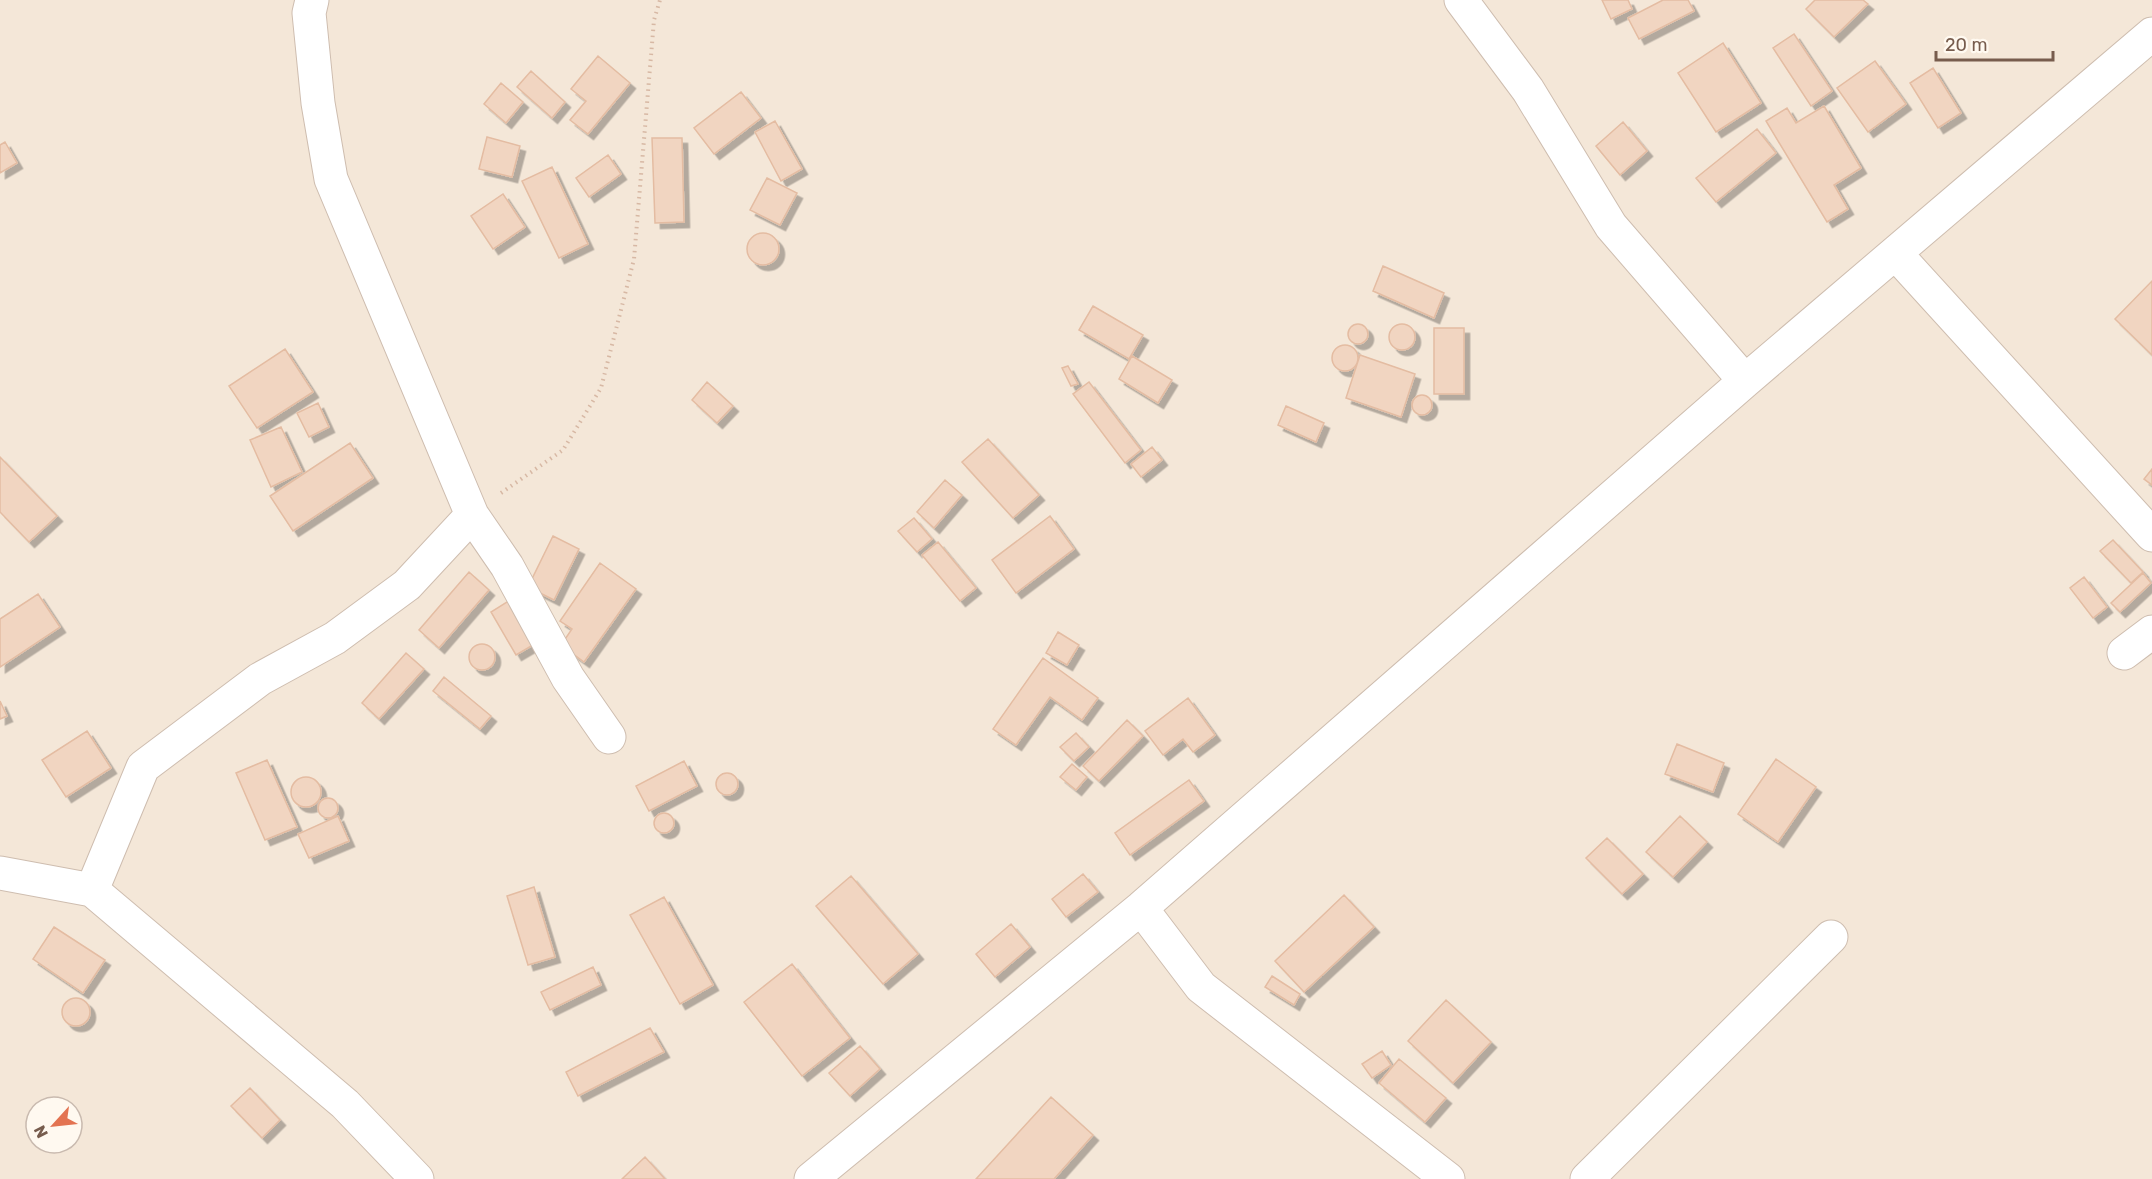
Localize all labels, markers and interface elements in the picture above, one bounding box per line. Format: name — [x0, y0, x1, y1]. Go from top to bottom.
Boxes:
scale bar — [1936, 24, 2053, 62]
text: 20 m — [1945, 34, 1987, 56]
north arrow — [24, 1095, 84, 1155]
text: N — [30, 1122, 52, 1141]

